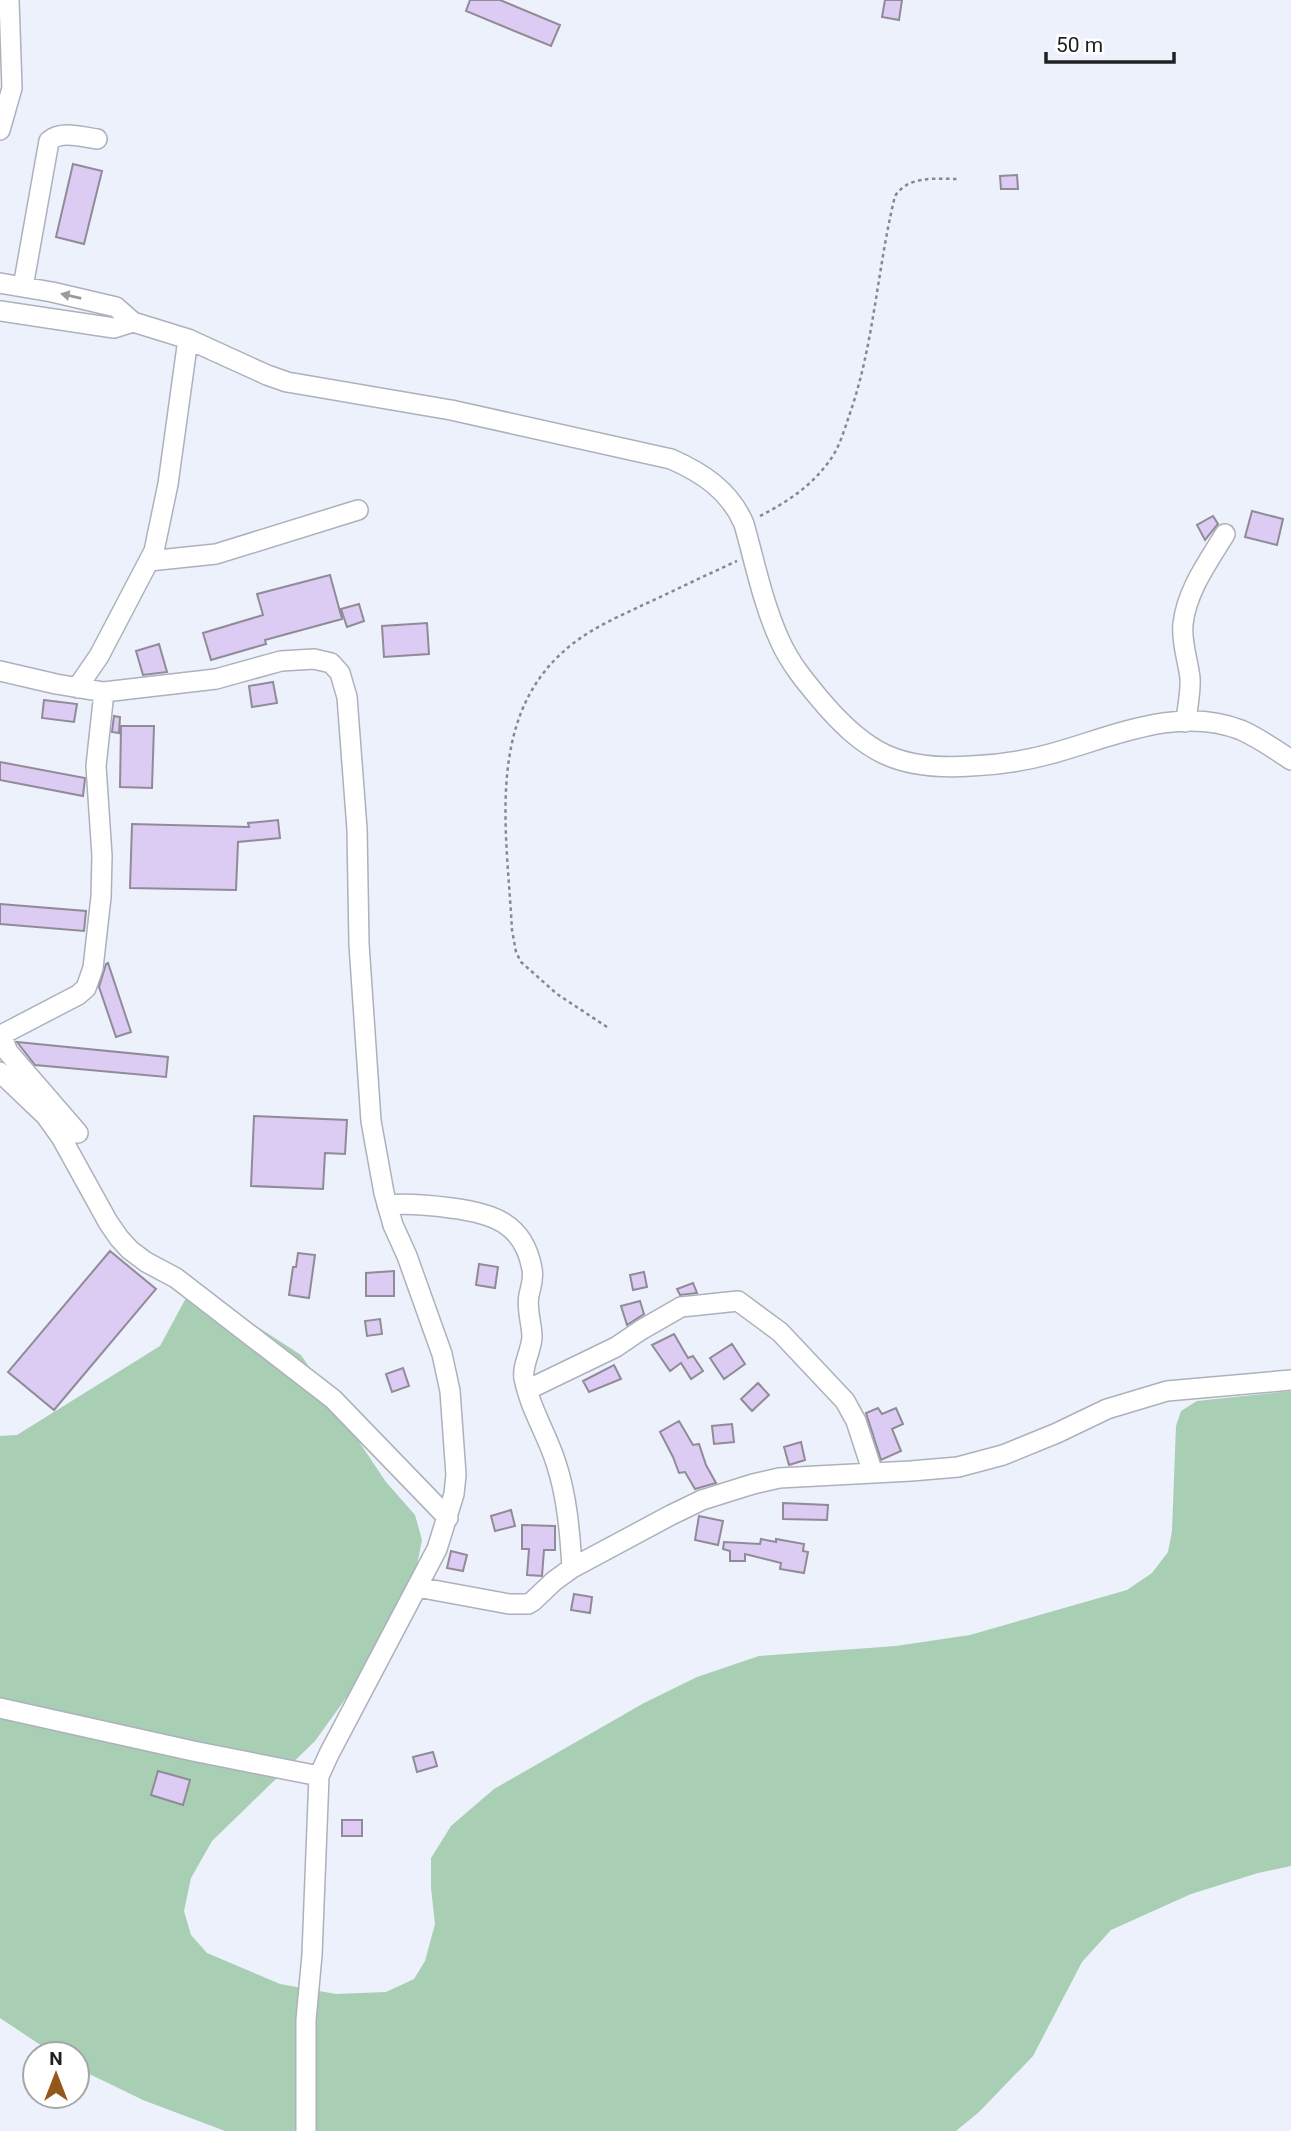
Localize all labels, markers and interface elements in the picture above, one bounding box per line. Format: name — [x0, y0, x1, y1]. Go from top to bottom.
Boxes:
scale bar — [1046, 21, 1174, 65]
text: 50 m — [1056, 33, 1103, 57]
one-way arrow — [60, 291, 82, 302]
north arrow — [21, 2040, 91, 2110]
text: N — [49, 2047, 63, 2070]

